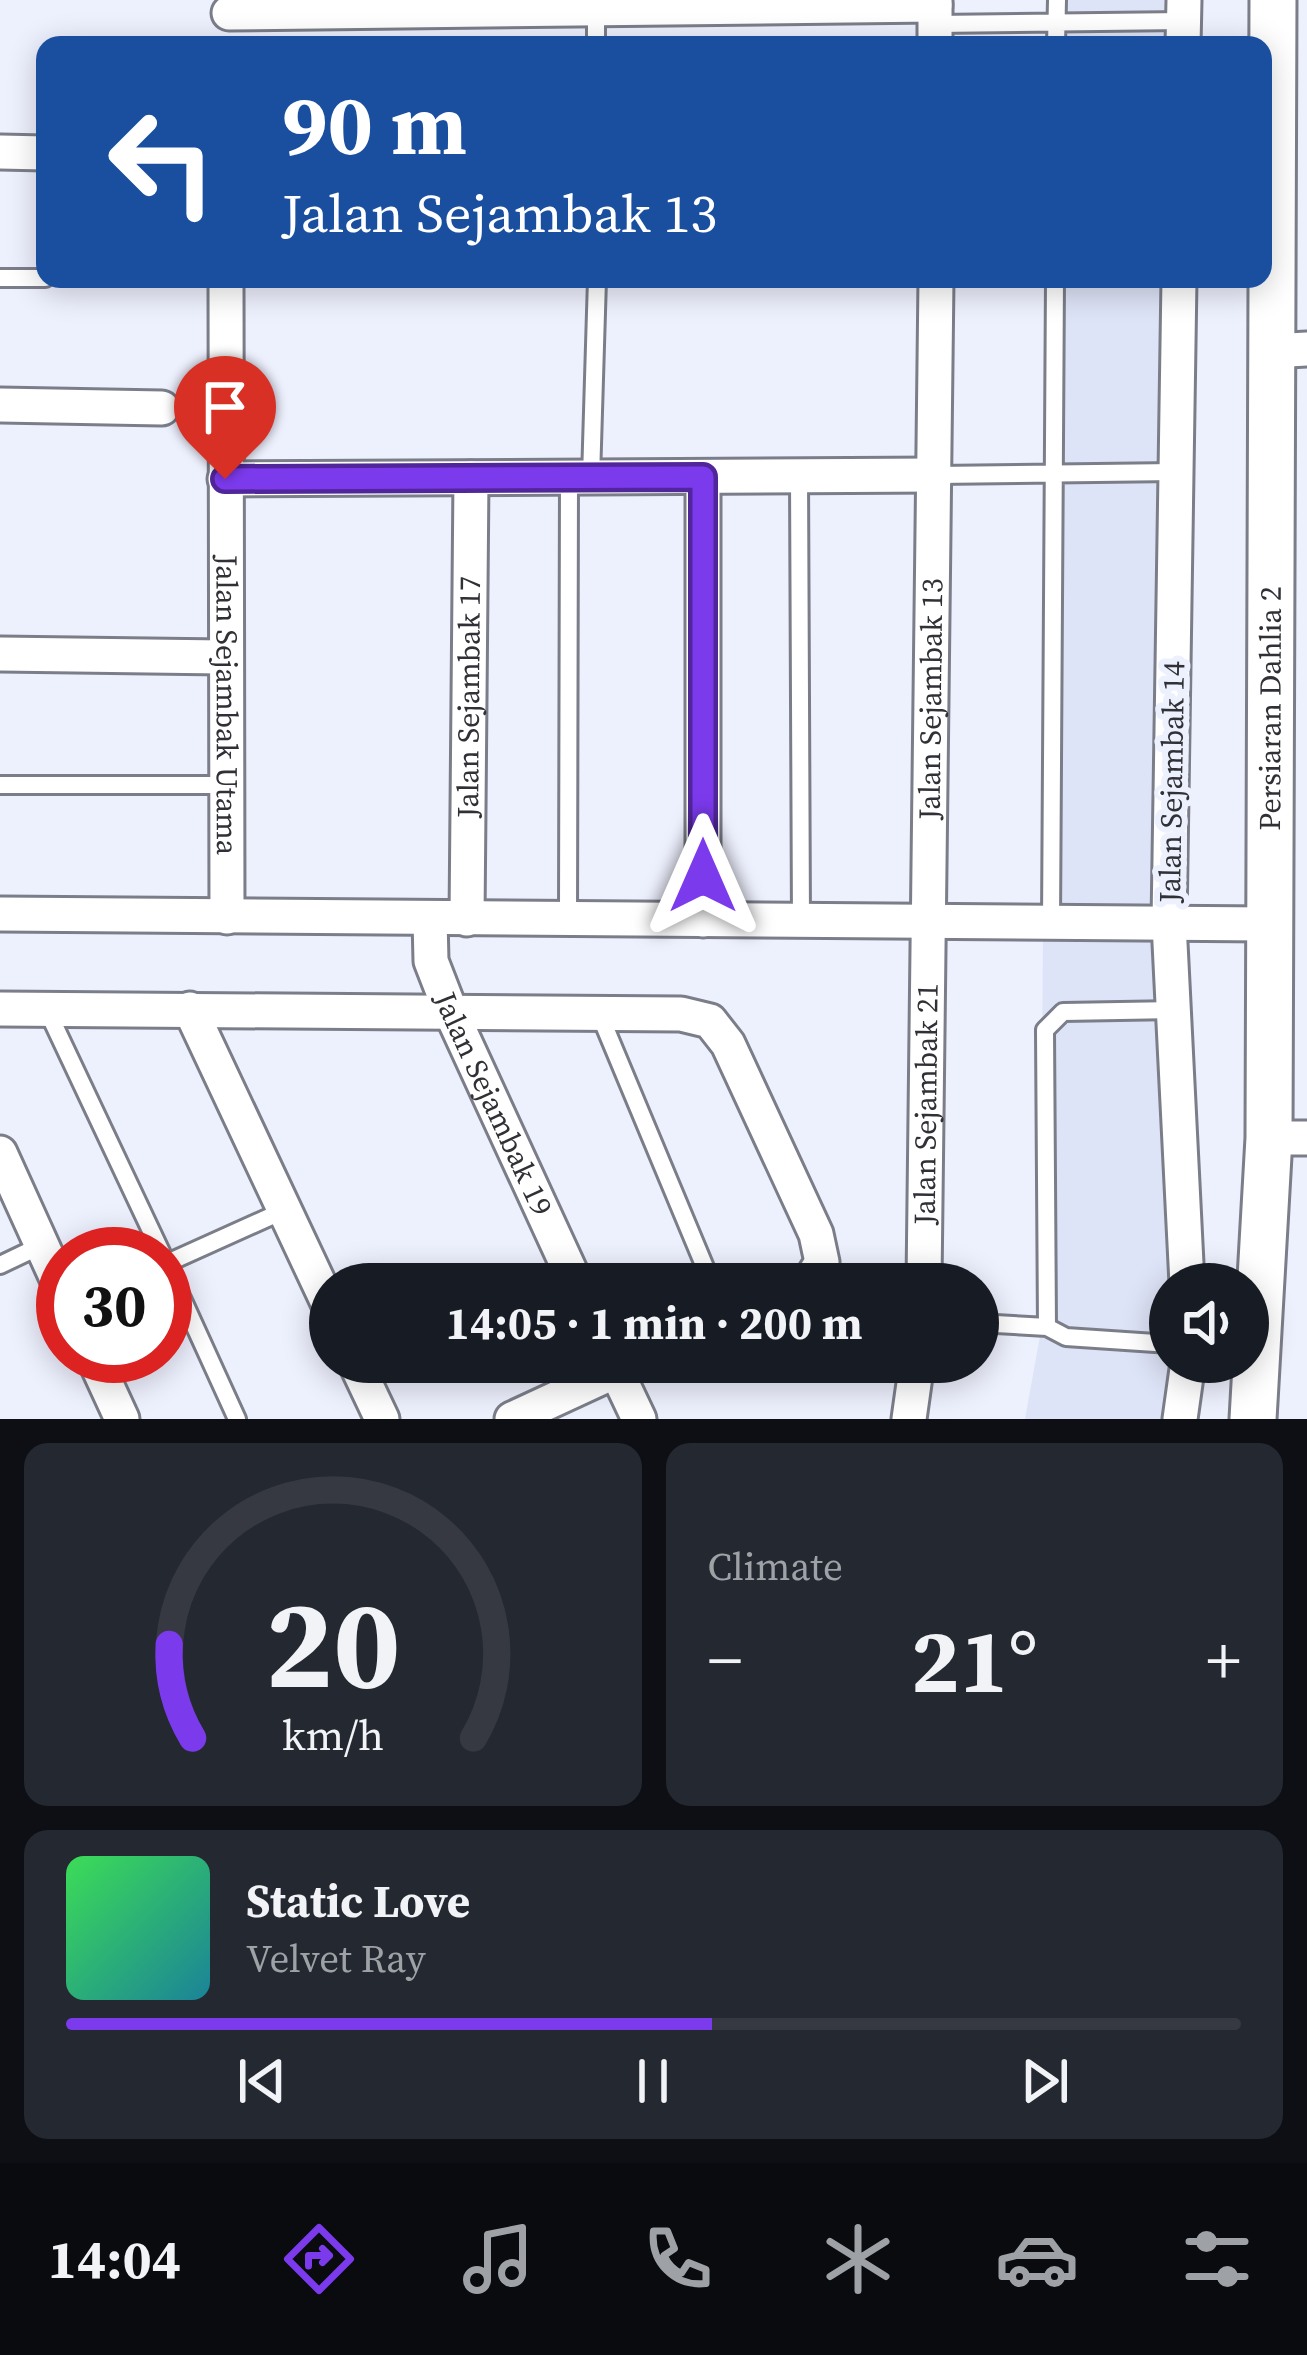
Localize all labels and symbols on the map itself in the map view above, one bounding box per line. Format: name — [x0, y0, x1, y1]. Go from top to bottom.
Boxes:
pin — [174, 356, 276, 479]
street label: Jalan Sejambak Utama — [206, 554, 248, 856]
street label: Jalan Sejambak 17 — [447, 576, 490, 819]
street label: Jalan Sejambak 13 — [909, 578, 952, 821]
street label: Persiaran Dahlia 2 — [1249, 586, 1291, 831]
street label: Jalan Sejambak 14 — [1149, 661, 1194, 904]
position arrow — [640, 813, 766, 939]
street label: Jalan Sejambak 21 — [904, 983, 948, 1226]
street label: Jalan Sejambak 19 — [425, 985, 563, 1222]
speed limit sign: 30 — [36, 1227, 192, 1383]

